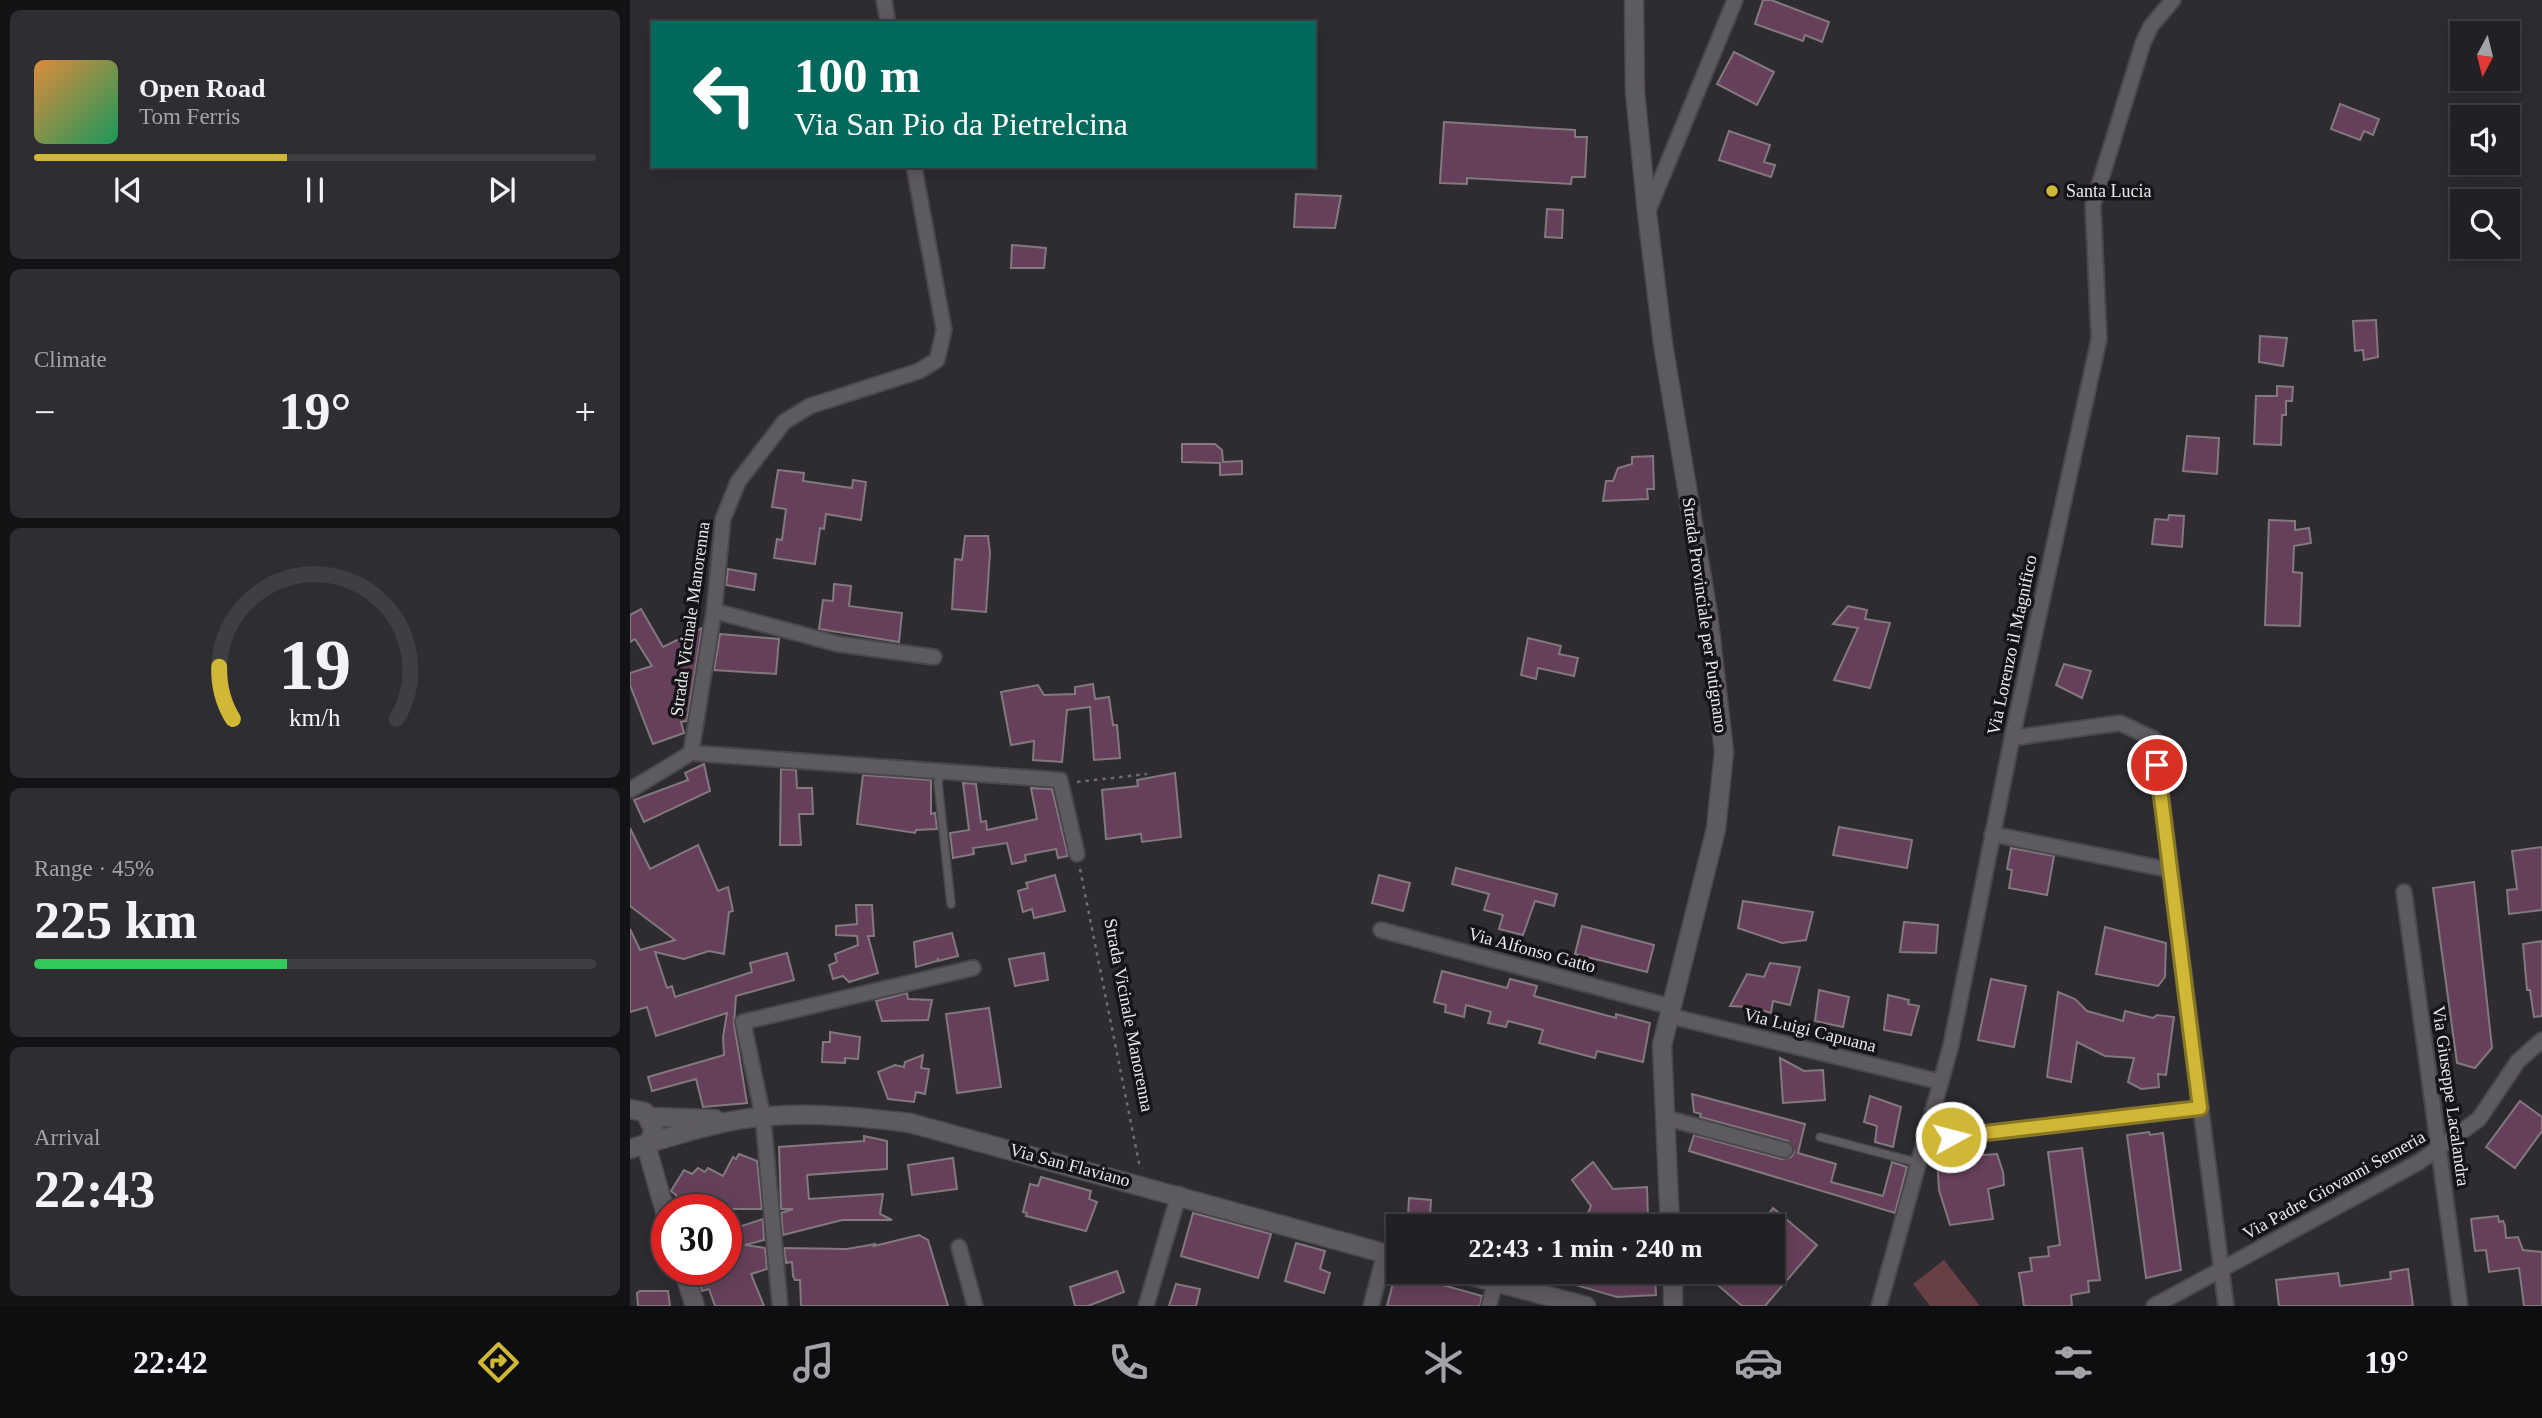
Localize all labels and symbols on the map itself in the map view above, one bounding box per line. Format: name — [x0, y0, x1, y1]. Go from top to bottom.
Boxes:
north arrow — [2450, 21, 2520, 91]
place label: Santa Lucia — [2066, 181, 2151, 201]
marker: Santa Lucia — [2044, 183, 2060, 199]
street label: Strada Provinciale per Putignano — [1679, 496, 1731, 734]
street label: Strada Vicinale Manorenna — [666, 520, 714, 718]
street label: Via Lorenzo il Magnifico — [1983, 553, 2041, 737]
pin — [2127, 735, 2187, 795]
street label: Strada Vicinale Manorenna — [1100, 917, 1158, 1113]
street label: Via Alfonso Gatto — [1466, 923, 1598, 977]
street label: Via Luigi Capuana — [1742, 1004, 1878, 1056]
street label: Via Giuseppe Lacalandra — [2428, 1005, 2474, 1187]
position arrow — [1914, 1100, 1988, 1174]
street label: Via Padre Giovanni Semeria — [2239, 1126, 2429, 1244]
street label: Via San Flaviano — [1008, 1139, 1132, 1191]
speed limit sign: 30 — [651, 1194, 742, 1285]

